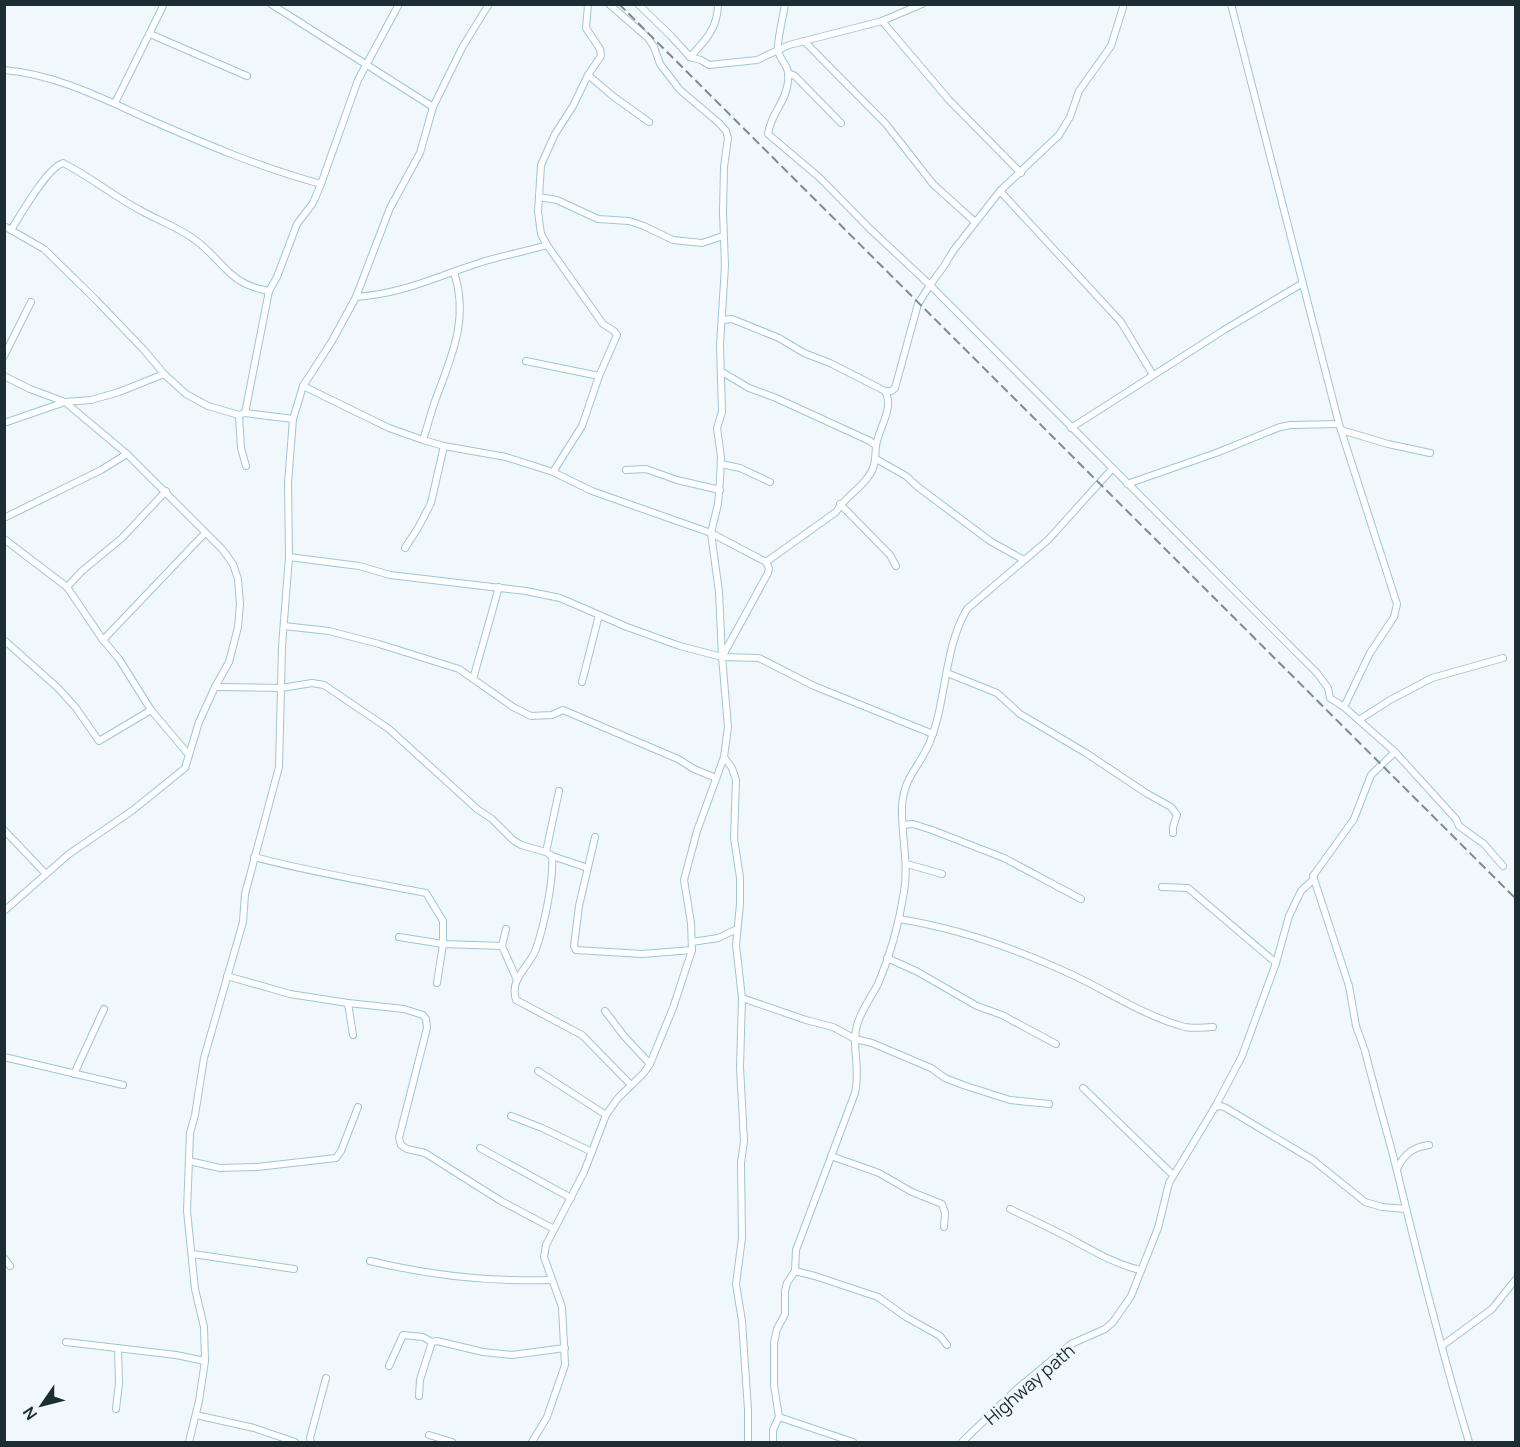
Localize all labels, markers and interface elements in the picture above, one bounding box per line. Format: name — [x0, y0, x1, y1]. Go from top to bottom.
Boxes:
street label: Highway path — [979, 1338, 1079, 1430]
north arrow — [12, 1375, 72, 1435]
text: N — [17, 1403, 42, 1425]

